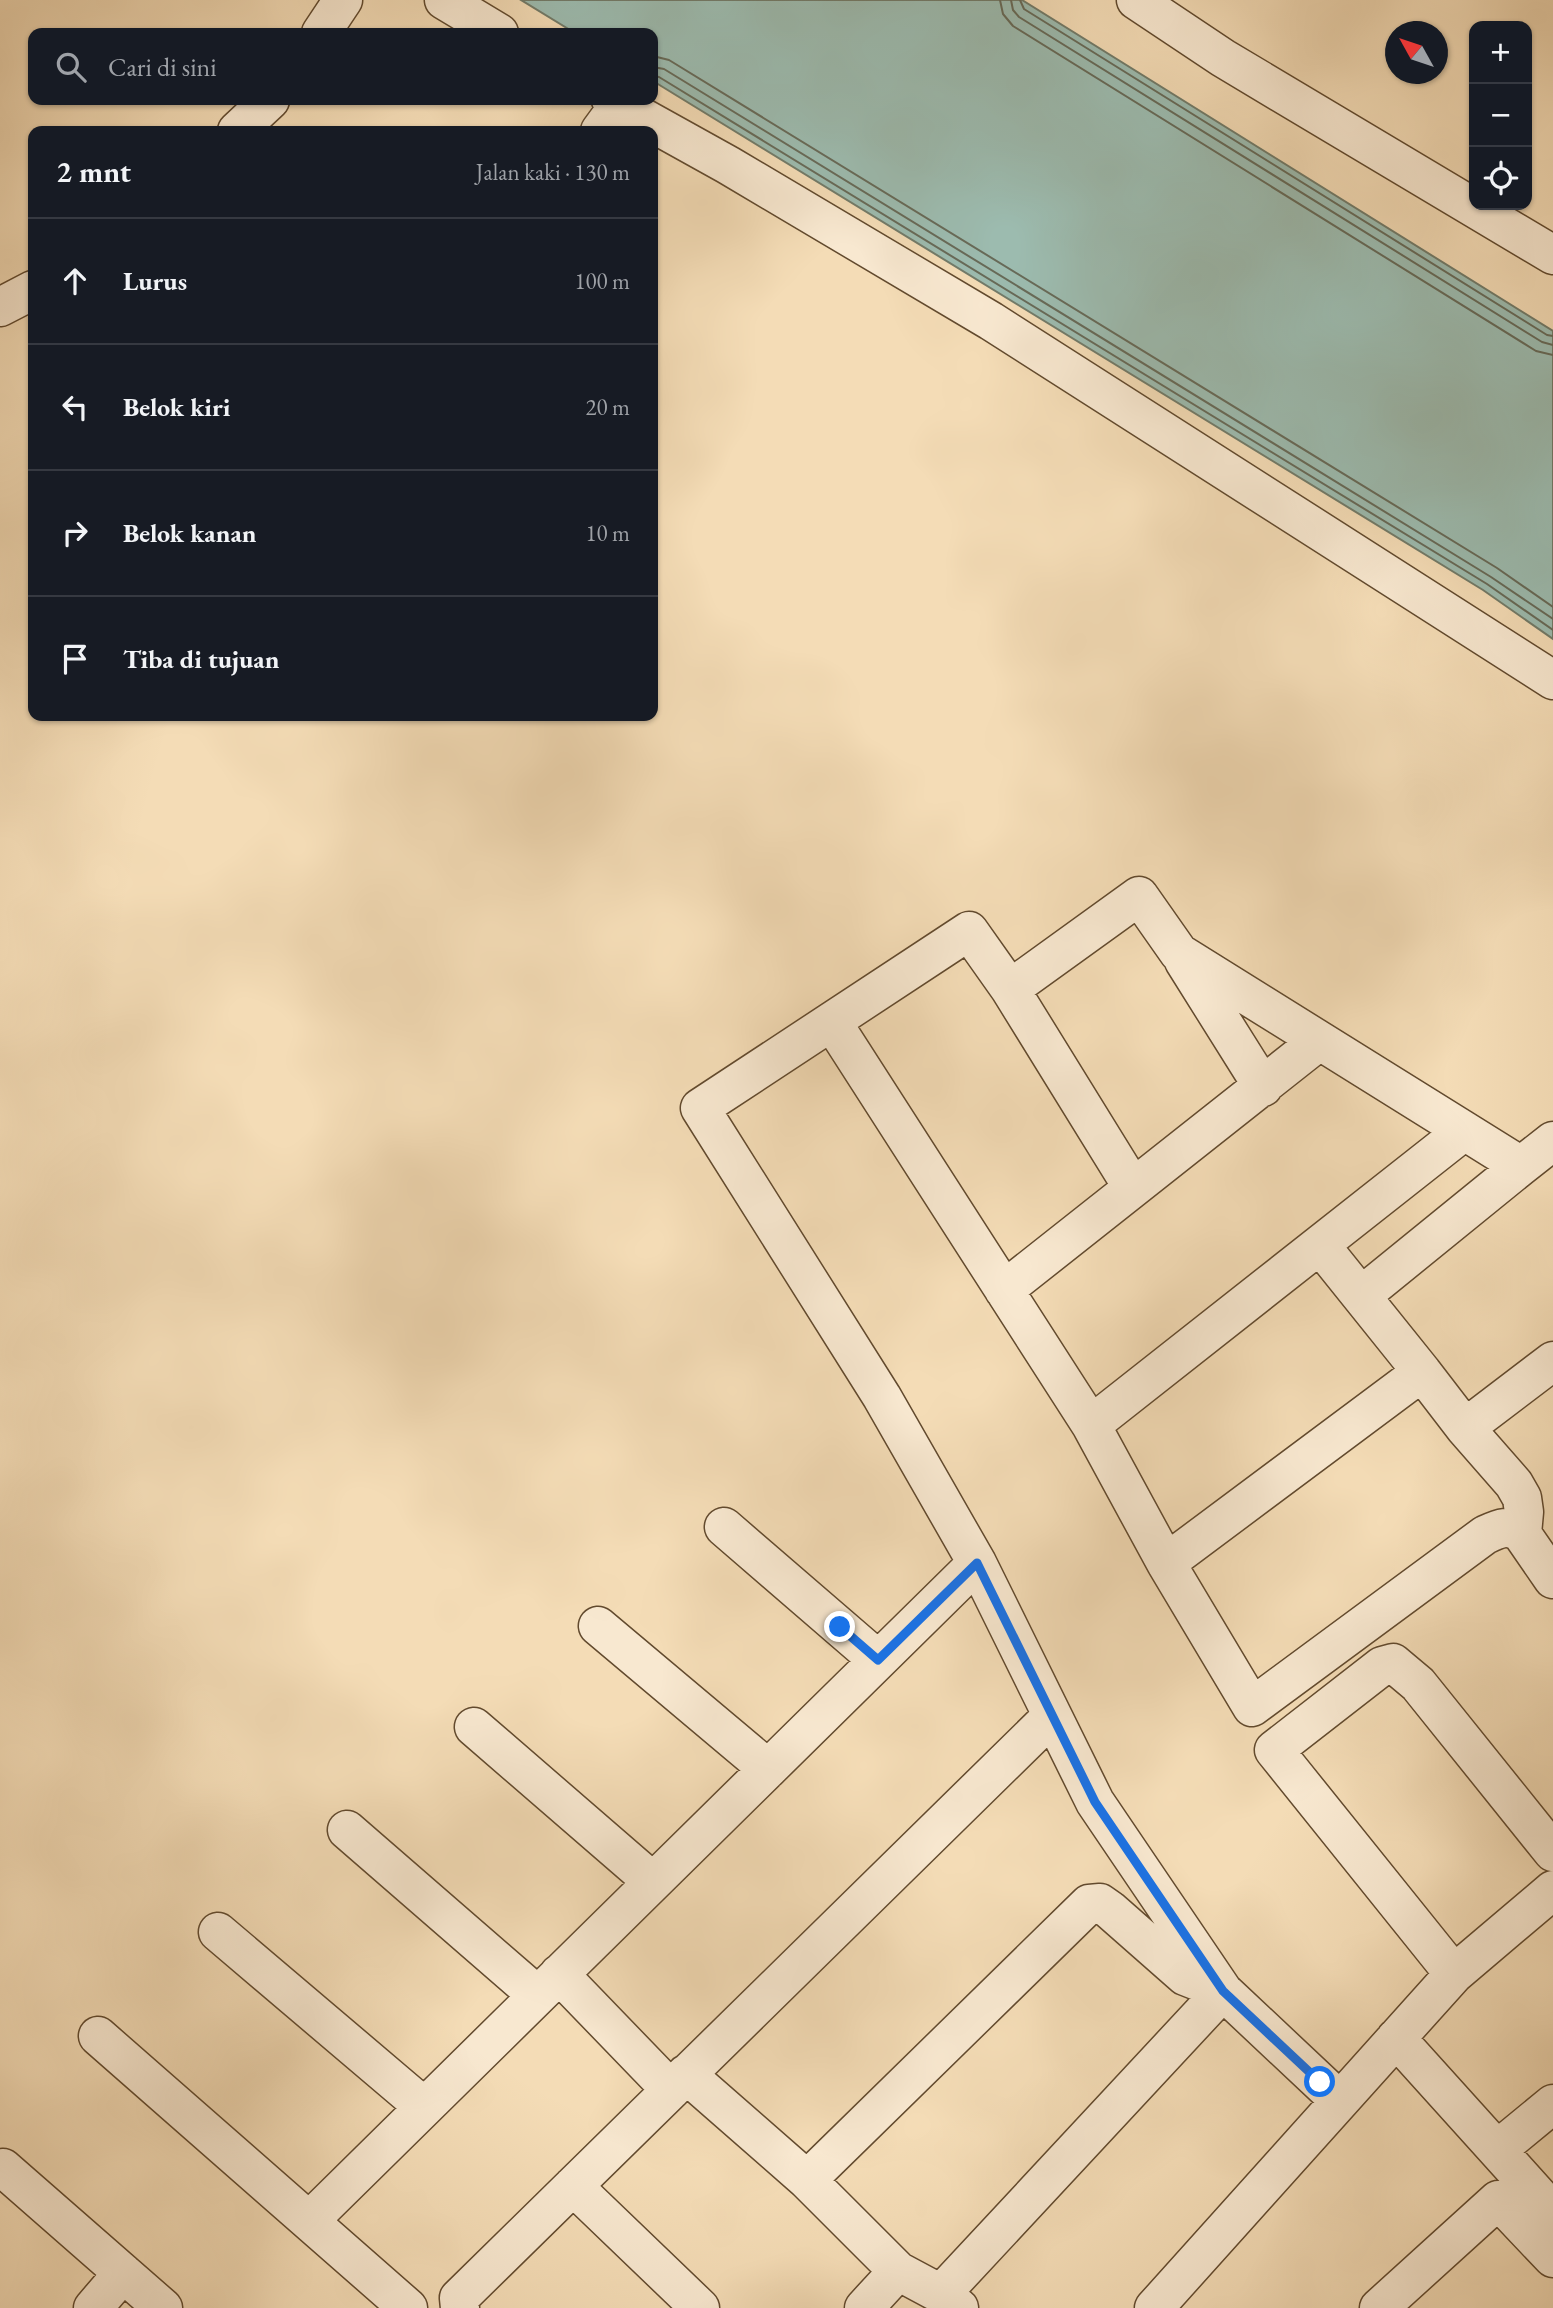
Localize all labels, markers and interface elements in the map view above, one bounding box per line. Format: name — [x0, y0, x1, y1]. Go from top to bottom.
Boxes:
north arrow — [1385, 21, 1448, 84]
map controls — [1469, 21, 1532, 210]
button: + — [1469, 21, 1532, 84]
search box — [28, 28, 658, 105]
icon: search — [52, 48, 90, 86]
text: Cari di sini — [108, 50, 217, 84]
button: − — [1469, 84, 1532, 147]
button: locate — [1469, 147, 1532, 210]
text: 2 mnt — [56, 152, 131, 191]
text: Jalan kaki · 130 m — [476, 157, 630, 187]
icon: ahead — [56, 262, 94, 300]
text: Lurus — [123, 264, 187, 298]
text: 100 m — [574, 266, 630, 296]
icon: left — [56, 388, 94, 426]
text: Belok kiri — [123, 390, 230, 424]
text: 20 m — [585, 392, 630, 422]
icon: right — [56, 514, 94, 552]
text: Belok kanan — [123, 516, 257, 550]
text: 10 m — [585, 518, 630, 548]
icon: arrive — [56, 640, 94, 678]
text: Tiba di tujuan — [123, 642, 279, 676]
route end — [824, 1611, 855, 1642]
route start — [1304, 2066, 1335, 2097]

